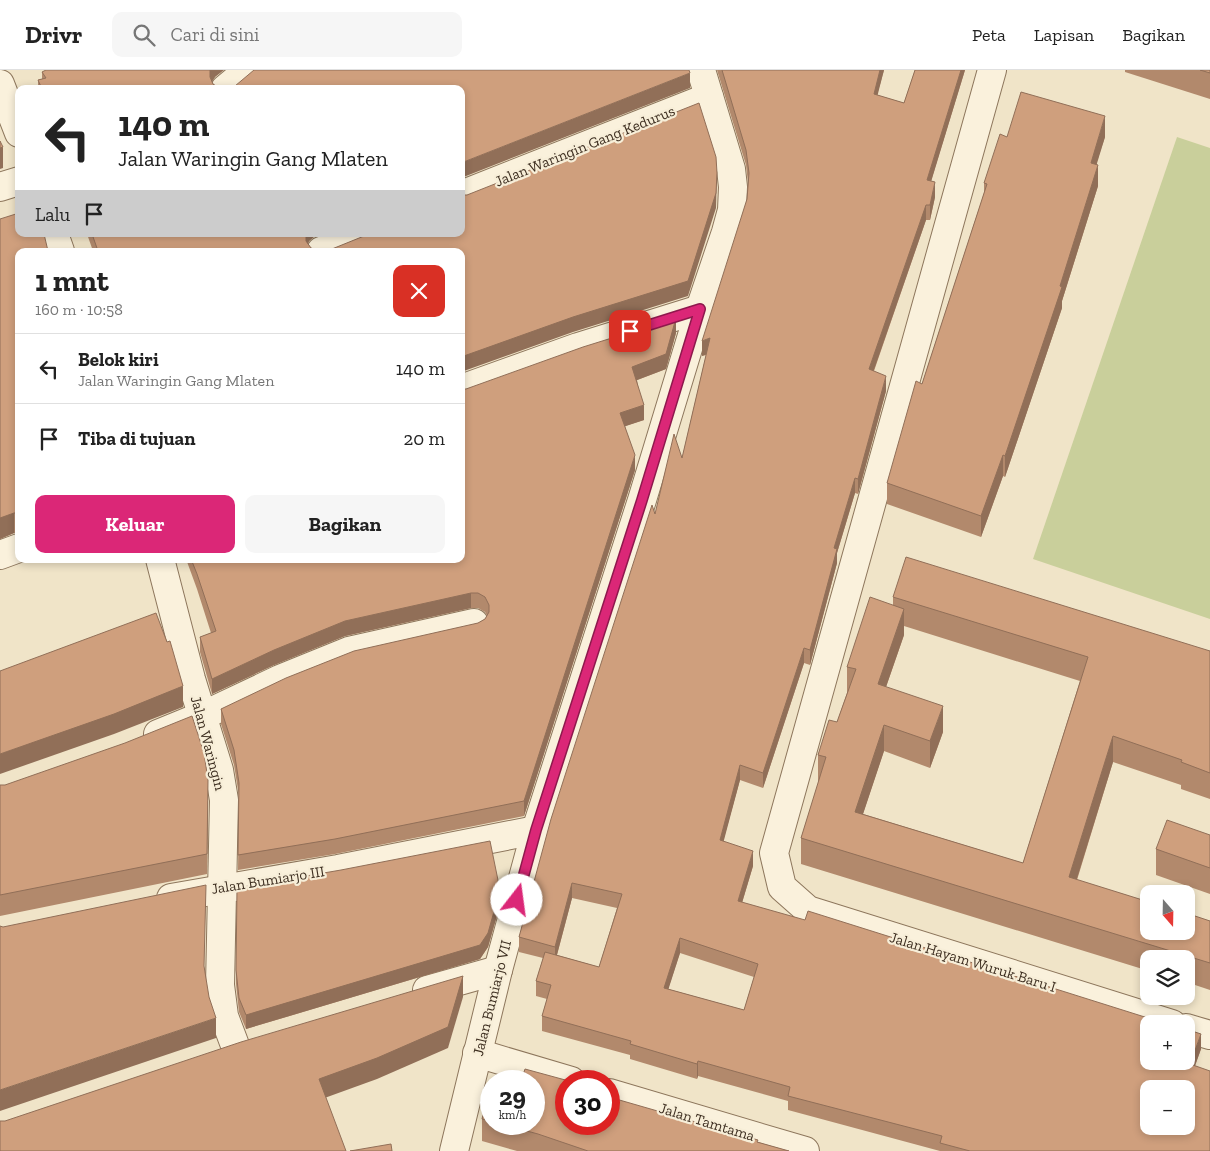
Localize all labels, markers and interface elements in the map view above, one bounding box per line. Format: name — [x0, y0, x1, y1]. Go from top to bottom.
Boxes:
search box — [112, 12, 462, 57]
text: Drivr — [25, 20, 82, 49]
icon: search — [130, 21, 158, 49]
text: Cari di sini — [170, 23, 259, 46]
text: Peta — [972, 24, 1006, 46]
text: Lapisan — [1034, 24, 1094, 46]
text: Bagikan — [1122, 24, 1185, 46]
street label: Jalan Waringin Gang Kedurus — [492, 102, 678, 190]
text: 140 m — [118, 103, 209, 145]
icon: left — [35, 105, 100, 170]
text: Jalan Waringin Gang Mlaten — [118, 145, 388, 172]
icon: arrive — [80, 200, 108, 228]
text: Lalu — [35, 203, 70, 226]
text: 1 mnt — [35, 263, 109, 299]
button: close — [393, 265, 445, 317]
text: 160 m · 10:58 — [35, 300, 123, 319]
pin — [609, 310, 651, 352]
icon: arrive — [616, 317, 644, 345]
text: Belok kiri — [78, 348, 159, 371]
icon: left — [35, 355, 63, 383]
text: 140 m — [396, 357, 445, 380]
text: Jalan Waringin Gang Mlaten — [78, 371, 274, 390]
icon: arrive — [35, 425, 63, 453]
text: Tiba di tujuan — [78, 427, 195, 450]
text: 20 m — [404, 427, 445, 450]
button: Keluar — [35, 495, 235, 553]
button: Bagikan — [245, 495, 445, 553]
street label: Jalan Waringin — [187, 694, 229, 793]
street label: Jalan Bumiarjo III — [210, 862, 326, 898]
position arrow — [490, 873, 542, 925]
north arrow — [1140, 885, 1195, 940]
map controls — [1140, 885, 1195, 1135]
street label: Jalan Hayam Wuruk Baru I — [888, 928, 1058, 996]
street label: Jalan Bumiarjo VII — [469, 938, 515, 1058]
button: layers — [1140, 950, 1195, 1005]
button: + — [1140, 1015, 1195, 1070]
speed limit sign: 30 — [555, 1070, 620, 1135]
button: − — [1140, 1080, 1195, 1135]
text: 29 — [499, 1081, 526, 1111]
street label: Jalan Tamtama — [657, 1099, 757, 1145]
text: km/h — [499, 1108, 526, 1122]

